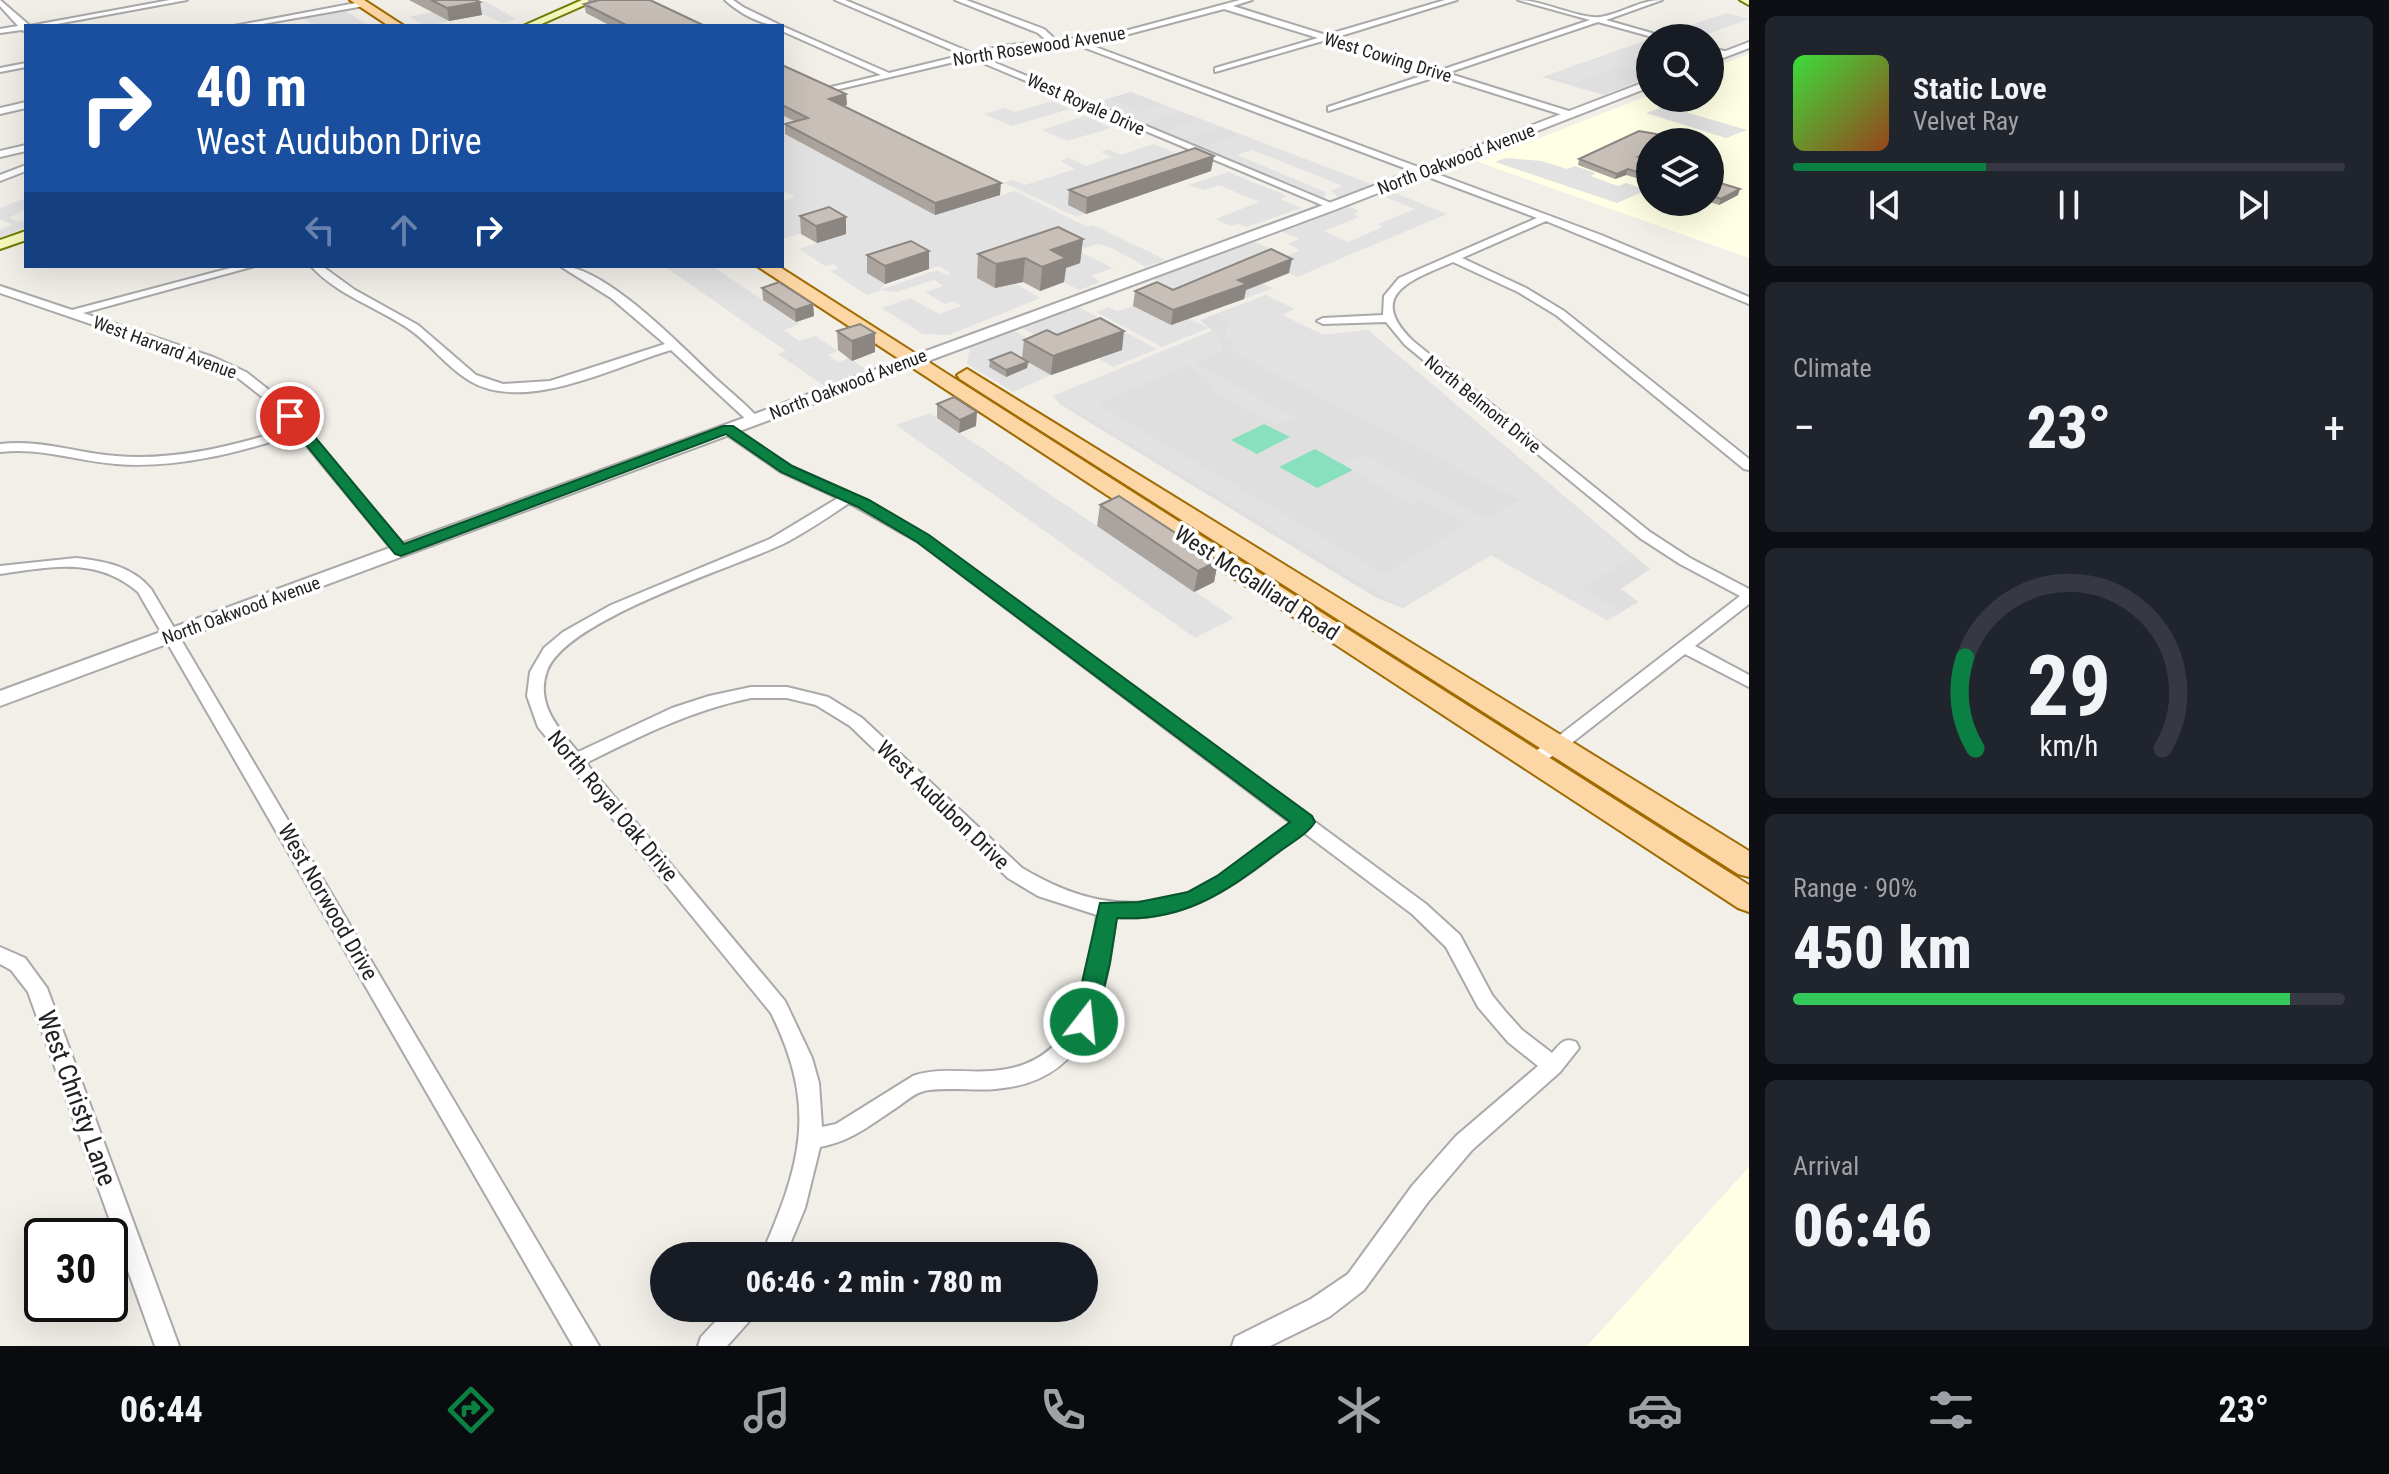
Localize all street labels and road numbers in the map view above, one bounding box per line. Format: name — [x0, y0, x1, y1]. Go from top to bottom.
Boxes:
street label: North Rosewood Avenue — [951, 22, 1127, 70]
street label: West Cowing Drive — [1322, 28, 1454, 86]
street label: West Royale Drive — [1024, 69, 1148, 139]
street label: North Oakwood Avenue — [1375, 119, 1537, 199]
street label: West Harvard Avenue — [90, 311, 240, 383]
street label: North Oakwood Avenue — [767, 344, 929, 424]
street label: North Belmont Drive — [1421, 351, 1545, 457]
street label: West McGalliard Road — [1170, 521, 1344, 645]
street label: North Oakwood Avenue — [159, 572, 323, 648]
street label: North Royal Oak Drive — [543, 726, 683, 886]
street label: West Audubon Drive — [872, 735, 1014, 875]
street label: West Norwood Drive — [273, 819, 383, 985]
street label: West Christy Lane — [31, 1006, 123, 1190]

